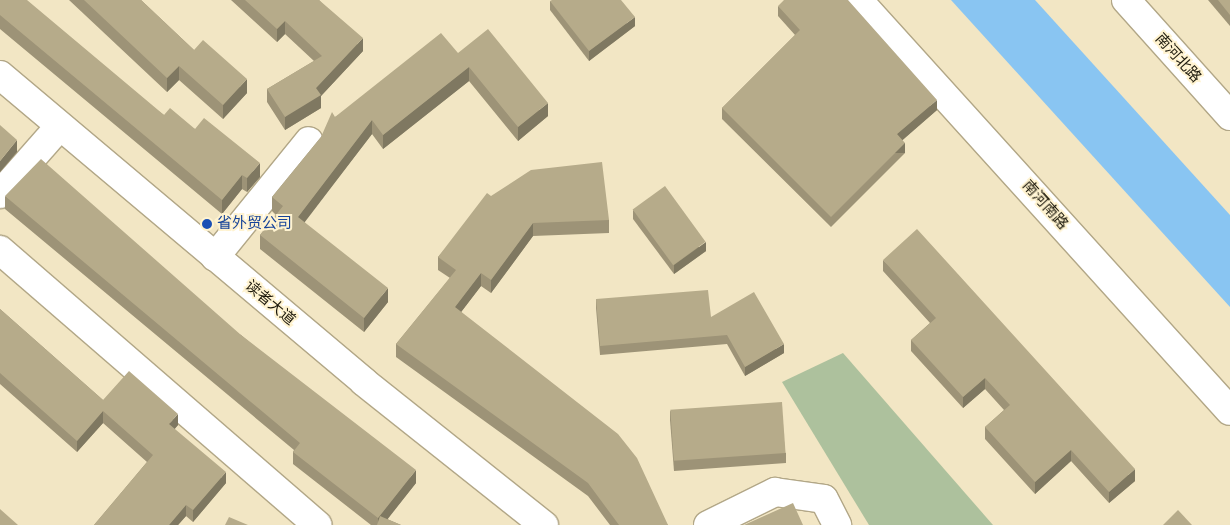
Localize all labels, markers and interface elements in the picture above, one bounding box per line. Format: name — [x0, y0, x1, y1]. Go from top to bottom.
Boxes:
street label: 南河北路 — [1151, 30, 1205, 86]
street label: 南河南路 — [1018, 177, 1072, 233]
place label: 省外贸公司 — [217, 215, 292, 233]
marker: 省外贸公司 — [201, 218, 213, 230]
street label: 读者大道 — [241, 277, 299, 329]

